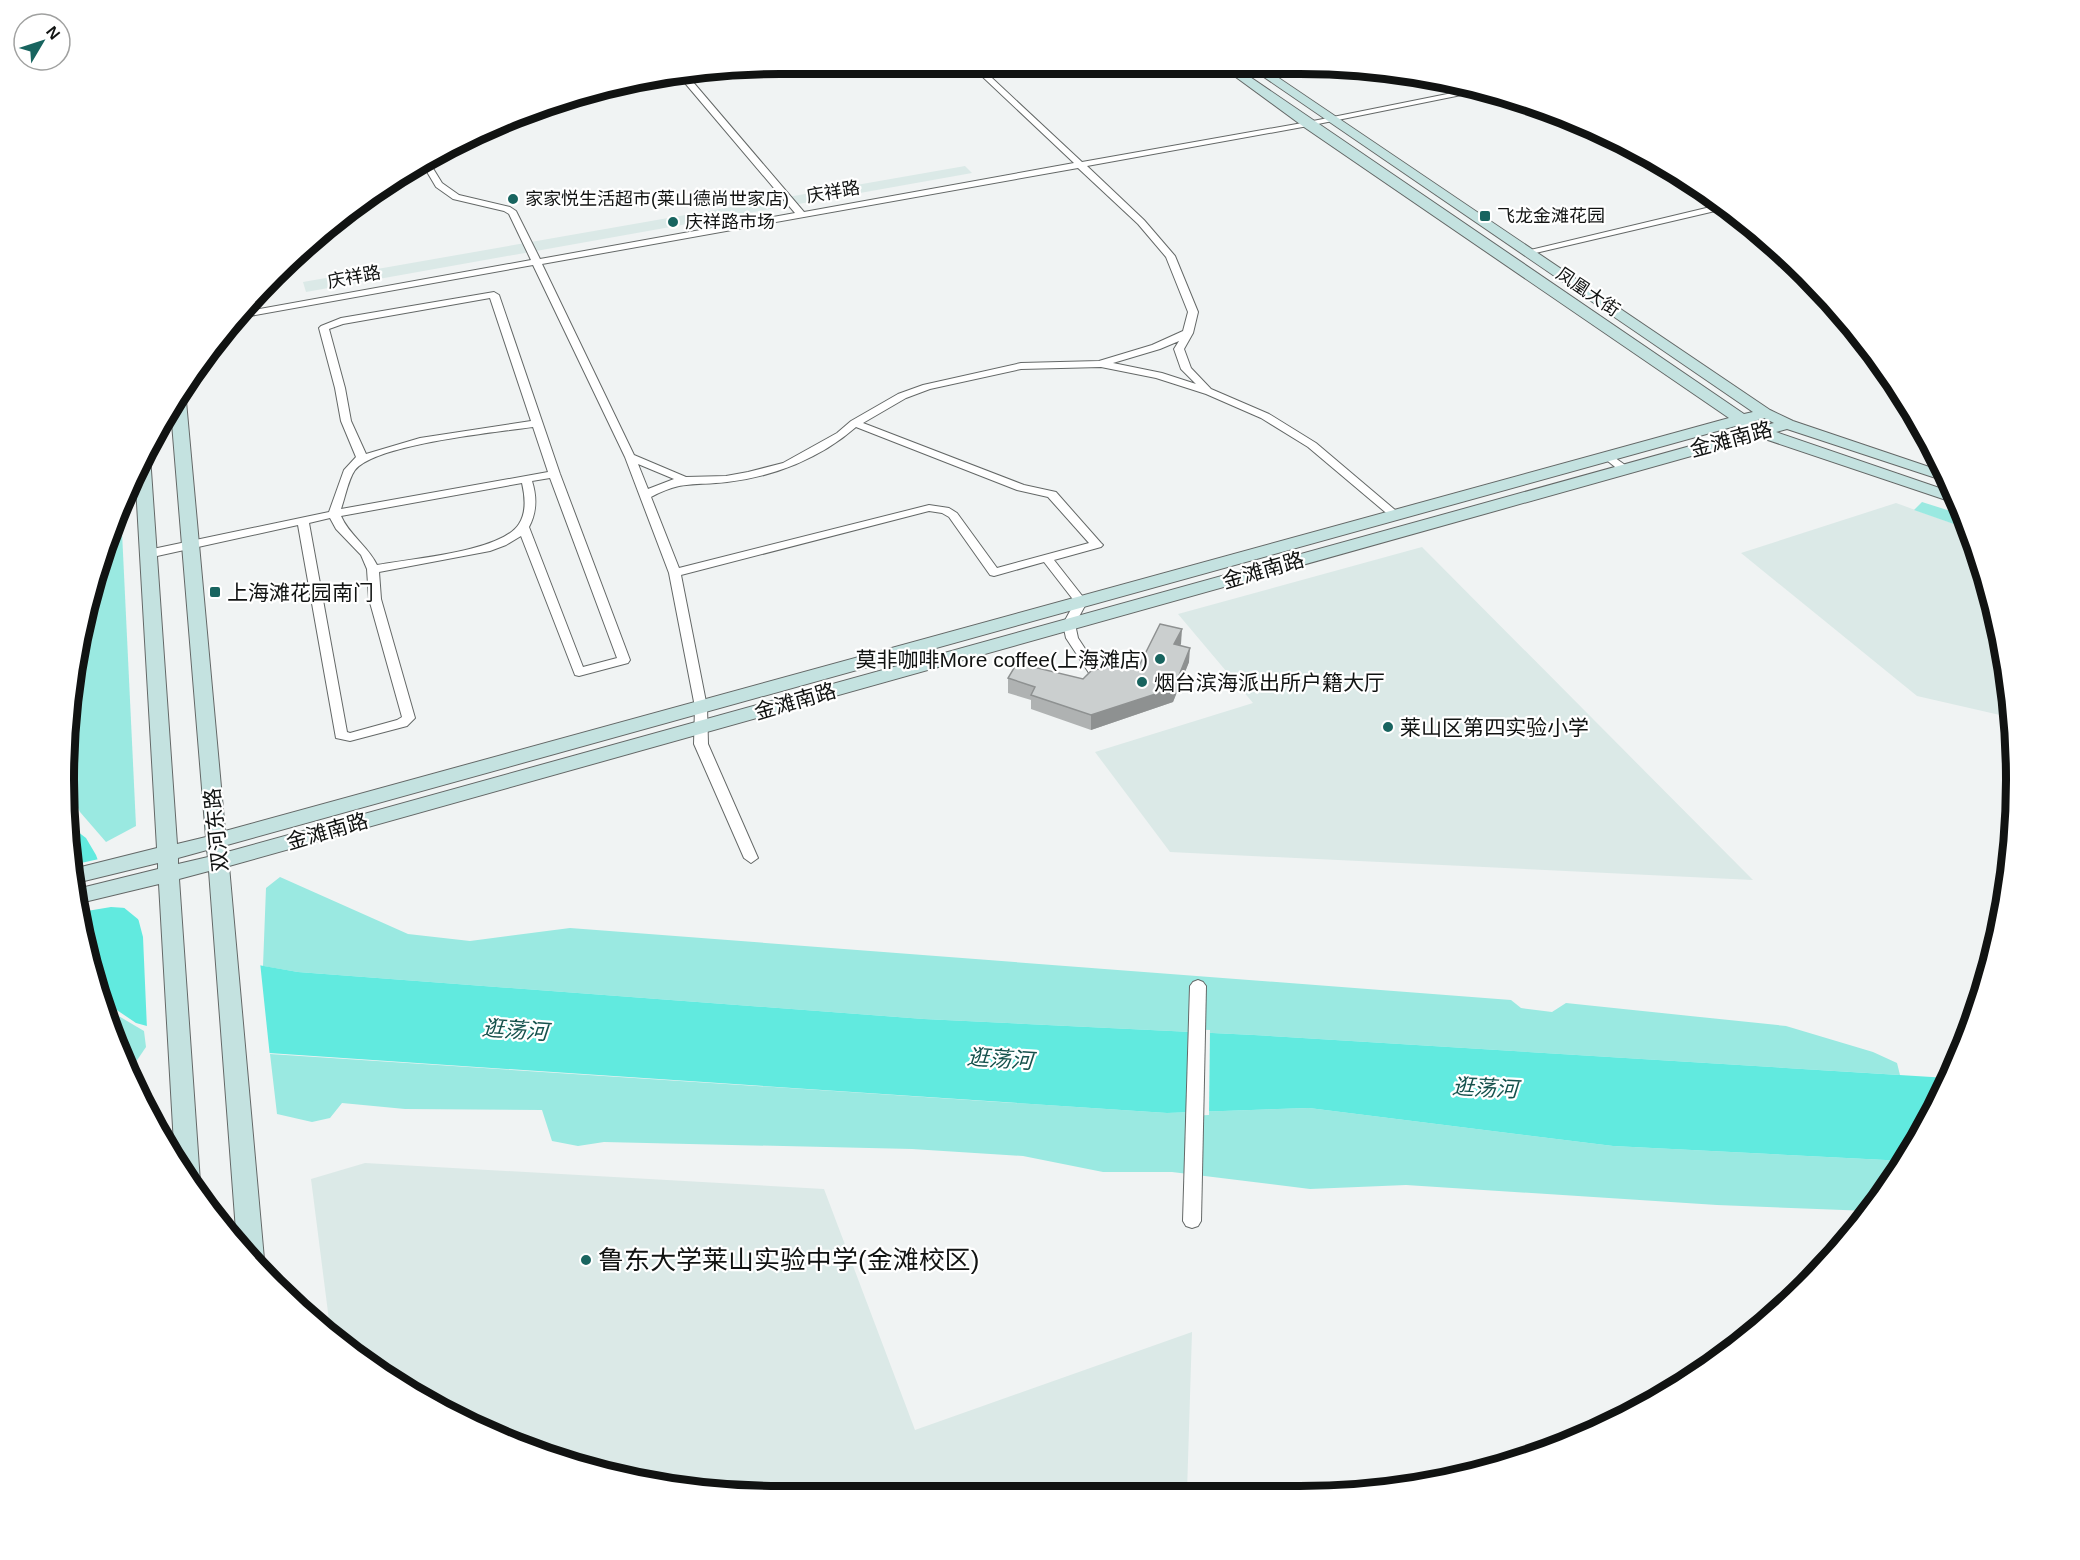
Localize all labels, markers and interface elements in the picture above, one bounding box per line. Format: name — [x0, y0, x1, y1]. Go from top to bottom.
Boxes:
north arrow — [12, 12, 72, 72]
text: N — [43, 23, 64, 43]
street label: 庆祥路 — [805, 177, 861, 207]
place label: 家家悦生活超市(莱山德尚世家店) — [525, 189, 789, 209]
marker: 家家悦生活超市(莱山德尚世家店) — [506, 192, 520, 206]
place label: 飞龙金滩花园 — [1497, 206, 1605, 226]
marker: 飞龙金滩花园 — [1478, 209, 1492, 223]
place label: 庆祥路市场 — [685, 212, 775, 232]
marker: 庆祥路市场 — [666, 215, 680, 229]
street label: 庆祥路 — [326, 262, 382, 292]
street label: 凤凰大街 — [1553, 264, 1623, 320]
street label: 金滩南路 — [1687, 417, 1775, 461]
street label: 金滩南路 — [1219, 547, 1307, 593]
place label: 上海滩花园南门 — [227, 581, 374, 604]
marker: 上海滩花园南门 — [208, 585, 222, 599]
place label: 莫非咖啡More coffee(上海滩店) — [856, 648, 1148, 671]
marker: 莫非咖啡More coffee(上海滩店) — [1153, 652, 1167, 666]
place label: 烟台滨海派出所户籍大厅 — [1154, 671, 1385, 694]
marker: 烟台滨海派出所户籍大厅 — [1135, 675, 1149, 689]
street label: 金滩南路 — [751, 678, 839, 724]
place label: 莱山区第四实验小学 — [1400, 716, 1589, 739]
marker: 莱山区第四实验小学 — [1381, 720, 1395, 734]
street label: 双河东路 — [200, 787, 232, 873]
street label: 金滩南路 — [283, 808, 371, 854]
water label: 逛荡河 — [481, 1015, 553, 1045]
water label: 逛荡河 — [966, 1044, 1038, 1074]
water label: 逛荡河 — [1451, 1074, 1523, 1102]
place label: 鲁东大学莱山实验中学(金滩校区) — [598, 1245, 979, 1275]
marker: 鲁东大学莱山实验中学(金滩校区) — [579, 1253, 593, 1267]

